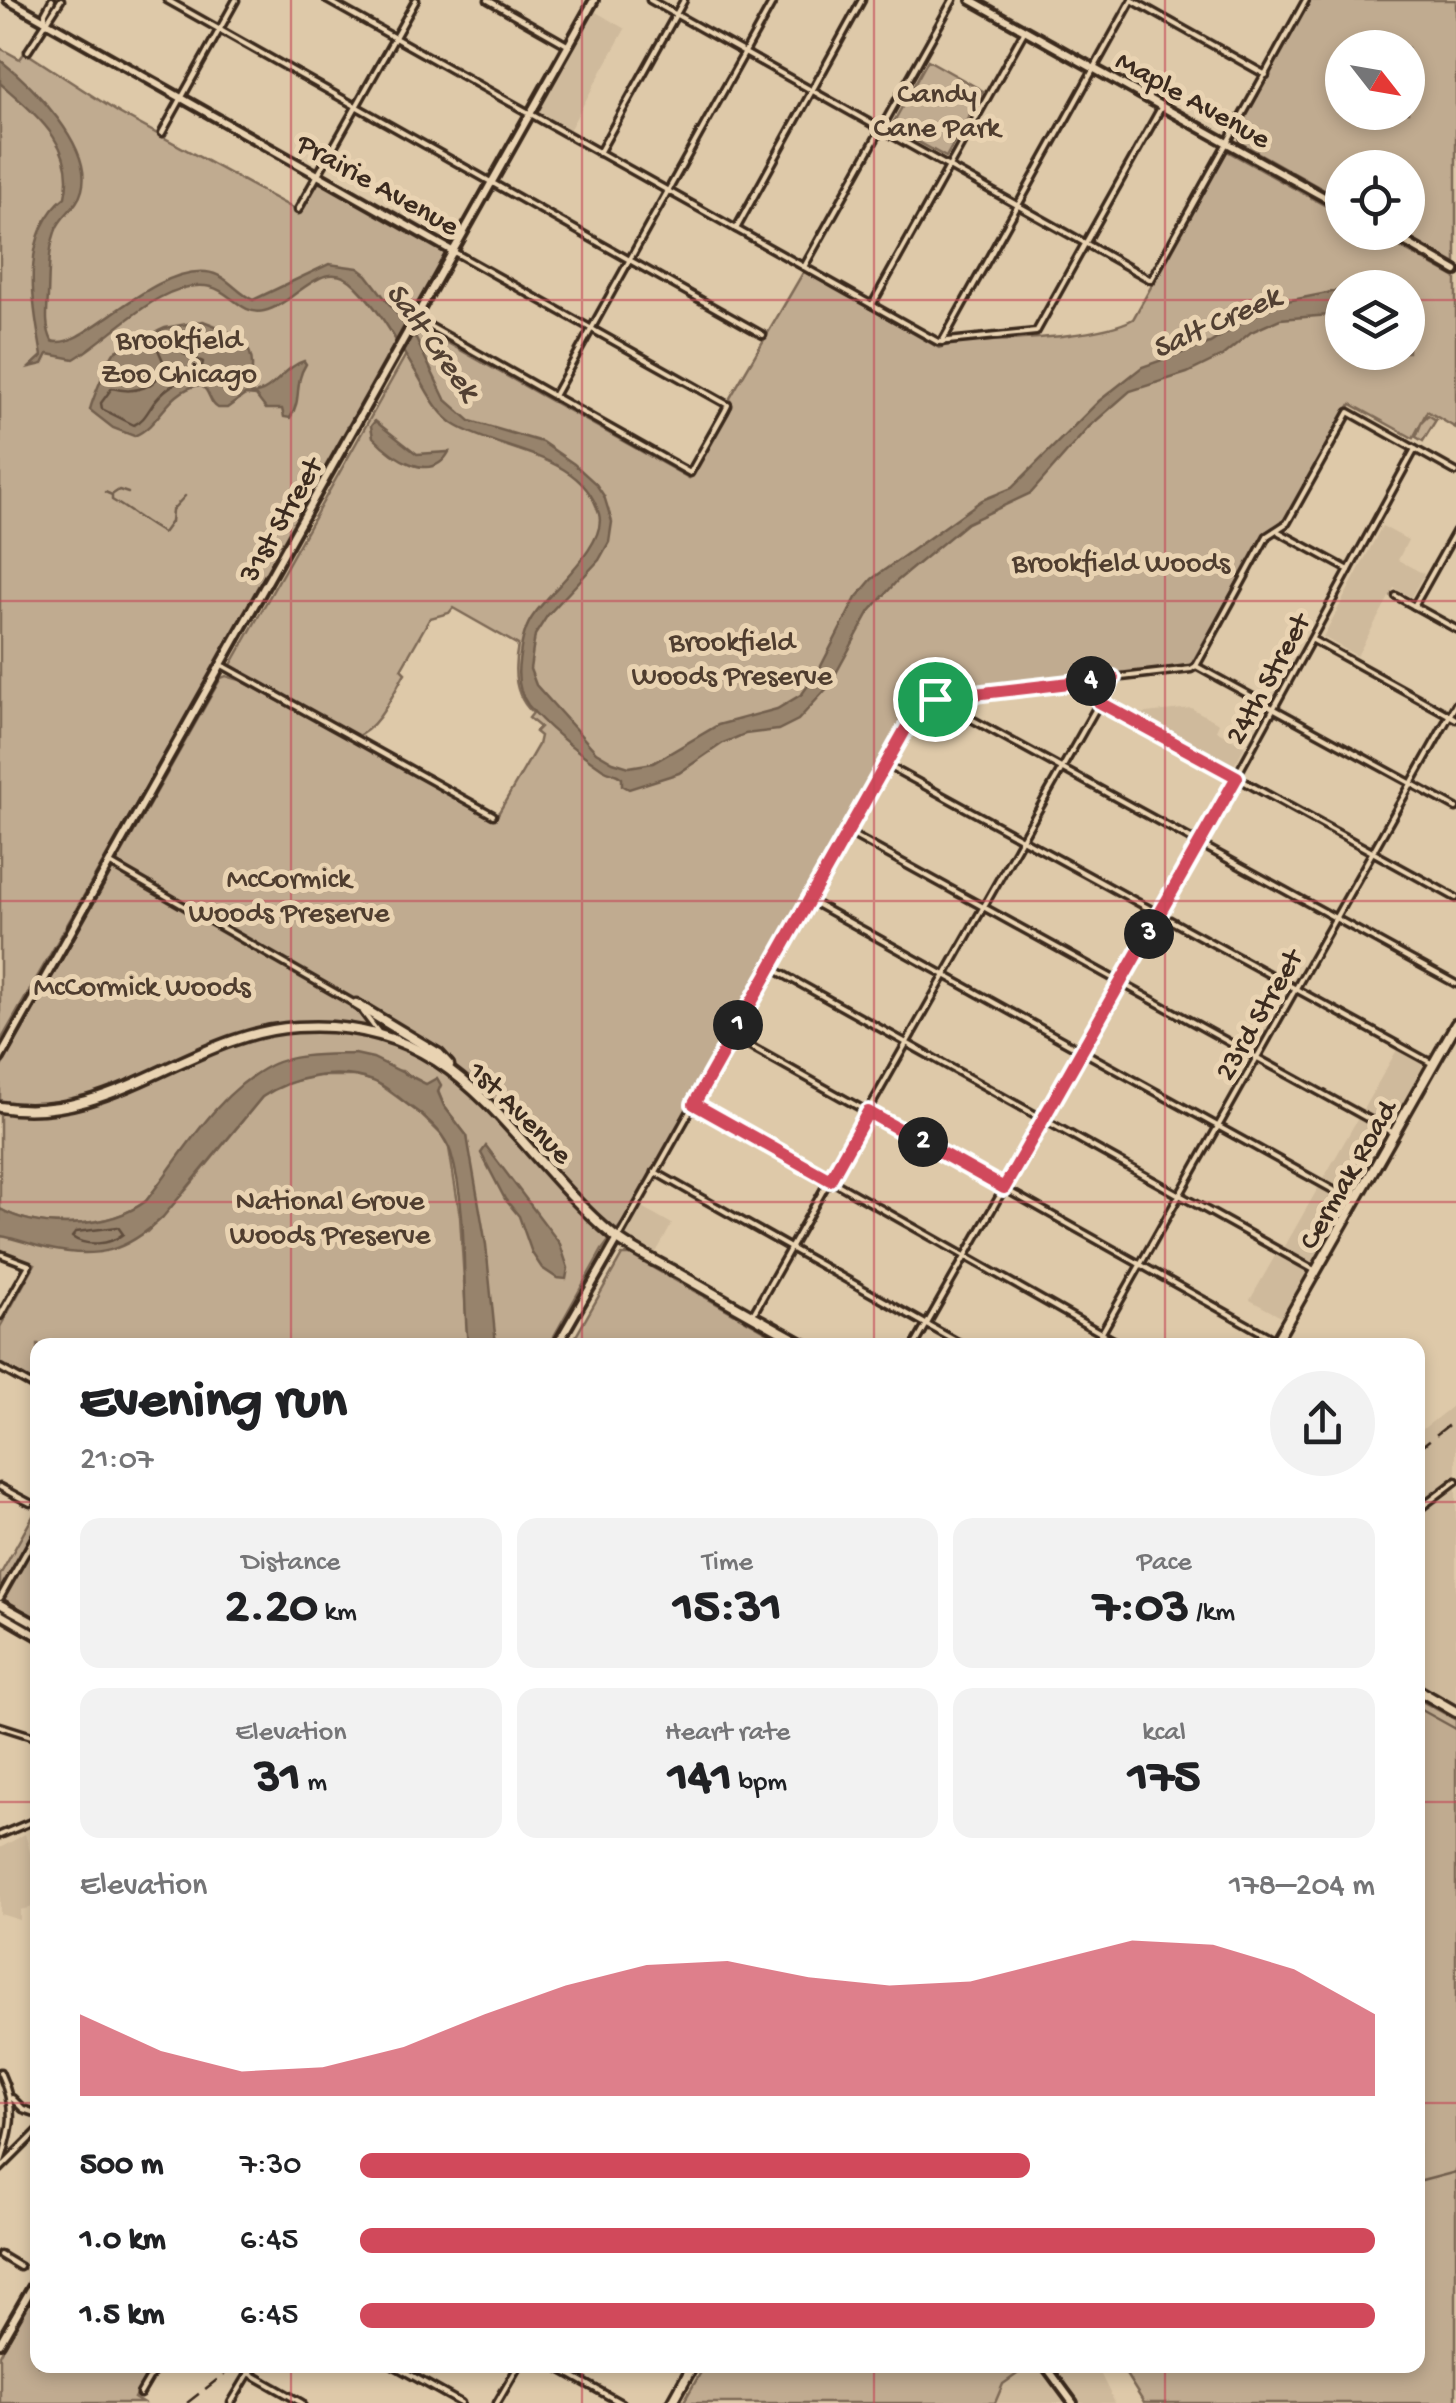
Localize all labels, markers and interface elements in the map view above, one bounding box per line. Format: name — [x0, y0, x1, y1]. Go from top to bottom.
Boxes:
north arrow — [1325, 30, 1425, 130]
map controls — [1325, 30, 1425, 370]
street label: Maple Avenue — [1108, 45, 1276, 159]
park label: Candy Cane Park — [874, 79, 1003, 148]
street label: Prairie Avenue — [289, 127, 465, 246]
button: locate — [1325, 150, 1425, 250]
button: layers — [1325, 270, 1425, 370]
water label: Salt Creek — [376, 277, 488, 411]
water label: Salt Creek — [1147, 278, 1290, 370]
park label: Brookfield Zoo Chicago — [101, 325, 257, 394]
street label: 31st Street — [233, 450, 334, 591]
park label: Brookfield Woods — [1011, 548, 1231, 583]
street label: 24th Street — [1220, 606, 1322, 752]
park label: Brookfield Woods Preserve — [632, 627, 833, 696]
pin: 4 — [1066, 656, 1116, 706]
pin — [893, 657, 978, 742]
text: 4 — [1084, 664, 1098, 697]
icon: arrive — [908, 672, 963, 727]
park label: McCormick Woods Preserve — [189, 864, 390, 933]
pin: 3 — [1124, 909, 1174, 959]
text: 3 — [1142, 917, 1156, 950]
street label: 23rd Street — [1209, 942, 1314, 1088]
park label: McCormick Woods — [33, 972, 252, 1007]
pin: 1 — [713, 1000, 763, 1050]
text: 1 — [732, 1008, 744, 1041]
street label: 1st Avenue — [459, 1054, 578, 1174]
street label: Cermak Road — [1293, 1093, 1408, 1257]
pin: 2 — [898, 1117, 948, 1167]
text: 2 — [916, 1125, 930, 1158]
park label: National Grove Woods Preserve — [230, 1186, 431, 1255]
button: share — [1270, 1371, 1375, 1476]
text: Evening run — [80, 1372, 347, 1436]
text: 21:07 — [80, 1442, 153, 1480]
text: Distance — [241, 1547, 340, 1580]
text: Time — [702, 1547, 753, 1580]
text: Pace — [1137, 1547, 1192, 1580]
text: 2.20 — [225, 1580, 318, 1639]
text: 15:31 — [673, 1580, 782, 1639]
text: 7:03 — [1093, 1580, 1189, 1639]
text: km — [318, 1597, 357, 1630]
text: /km — [1189, 1597, 1235, 1630]
text: Elevation — [235, 1717, 346, 1750]
text: Heart rate — [665, 1717, 790, 1750]
text: kcal — [1142, 1717, 1186, 1750]
text: 31 — [254, 1750, 301, 1809]
text: 141 — [668, 1750, 732, 1809]
text: 175 — [1128, 1750, 1200, 1809]
text: m — [301, 1767, 327, 1800]
text: bpm — [732, 1767, 787, 1800]
text: Elevation — [80, 1868, 207, 1906]
text: 178–204 m — [1229, 1868, 1375, 1906]
text: 500 m — [80, 2147, 163, 2185]
text: 7:30 — [240, 2147, 301, 2185]
text: 1.0 km — [80, 2222, 166, 2260]
text: 6:45 — [240, 2222, 298, 2260]
text: 1.5 km — [80, 2297, 164, 2335]
text: 6:45 — [240, 2297, 298, 2335]

